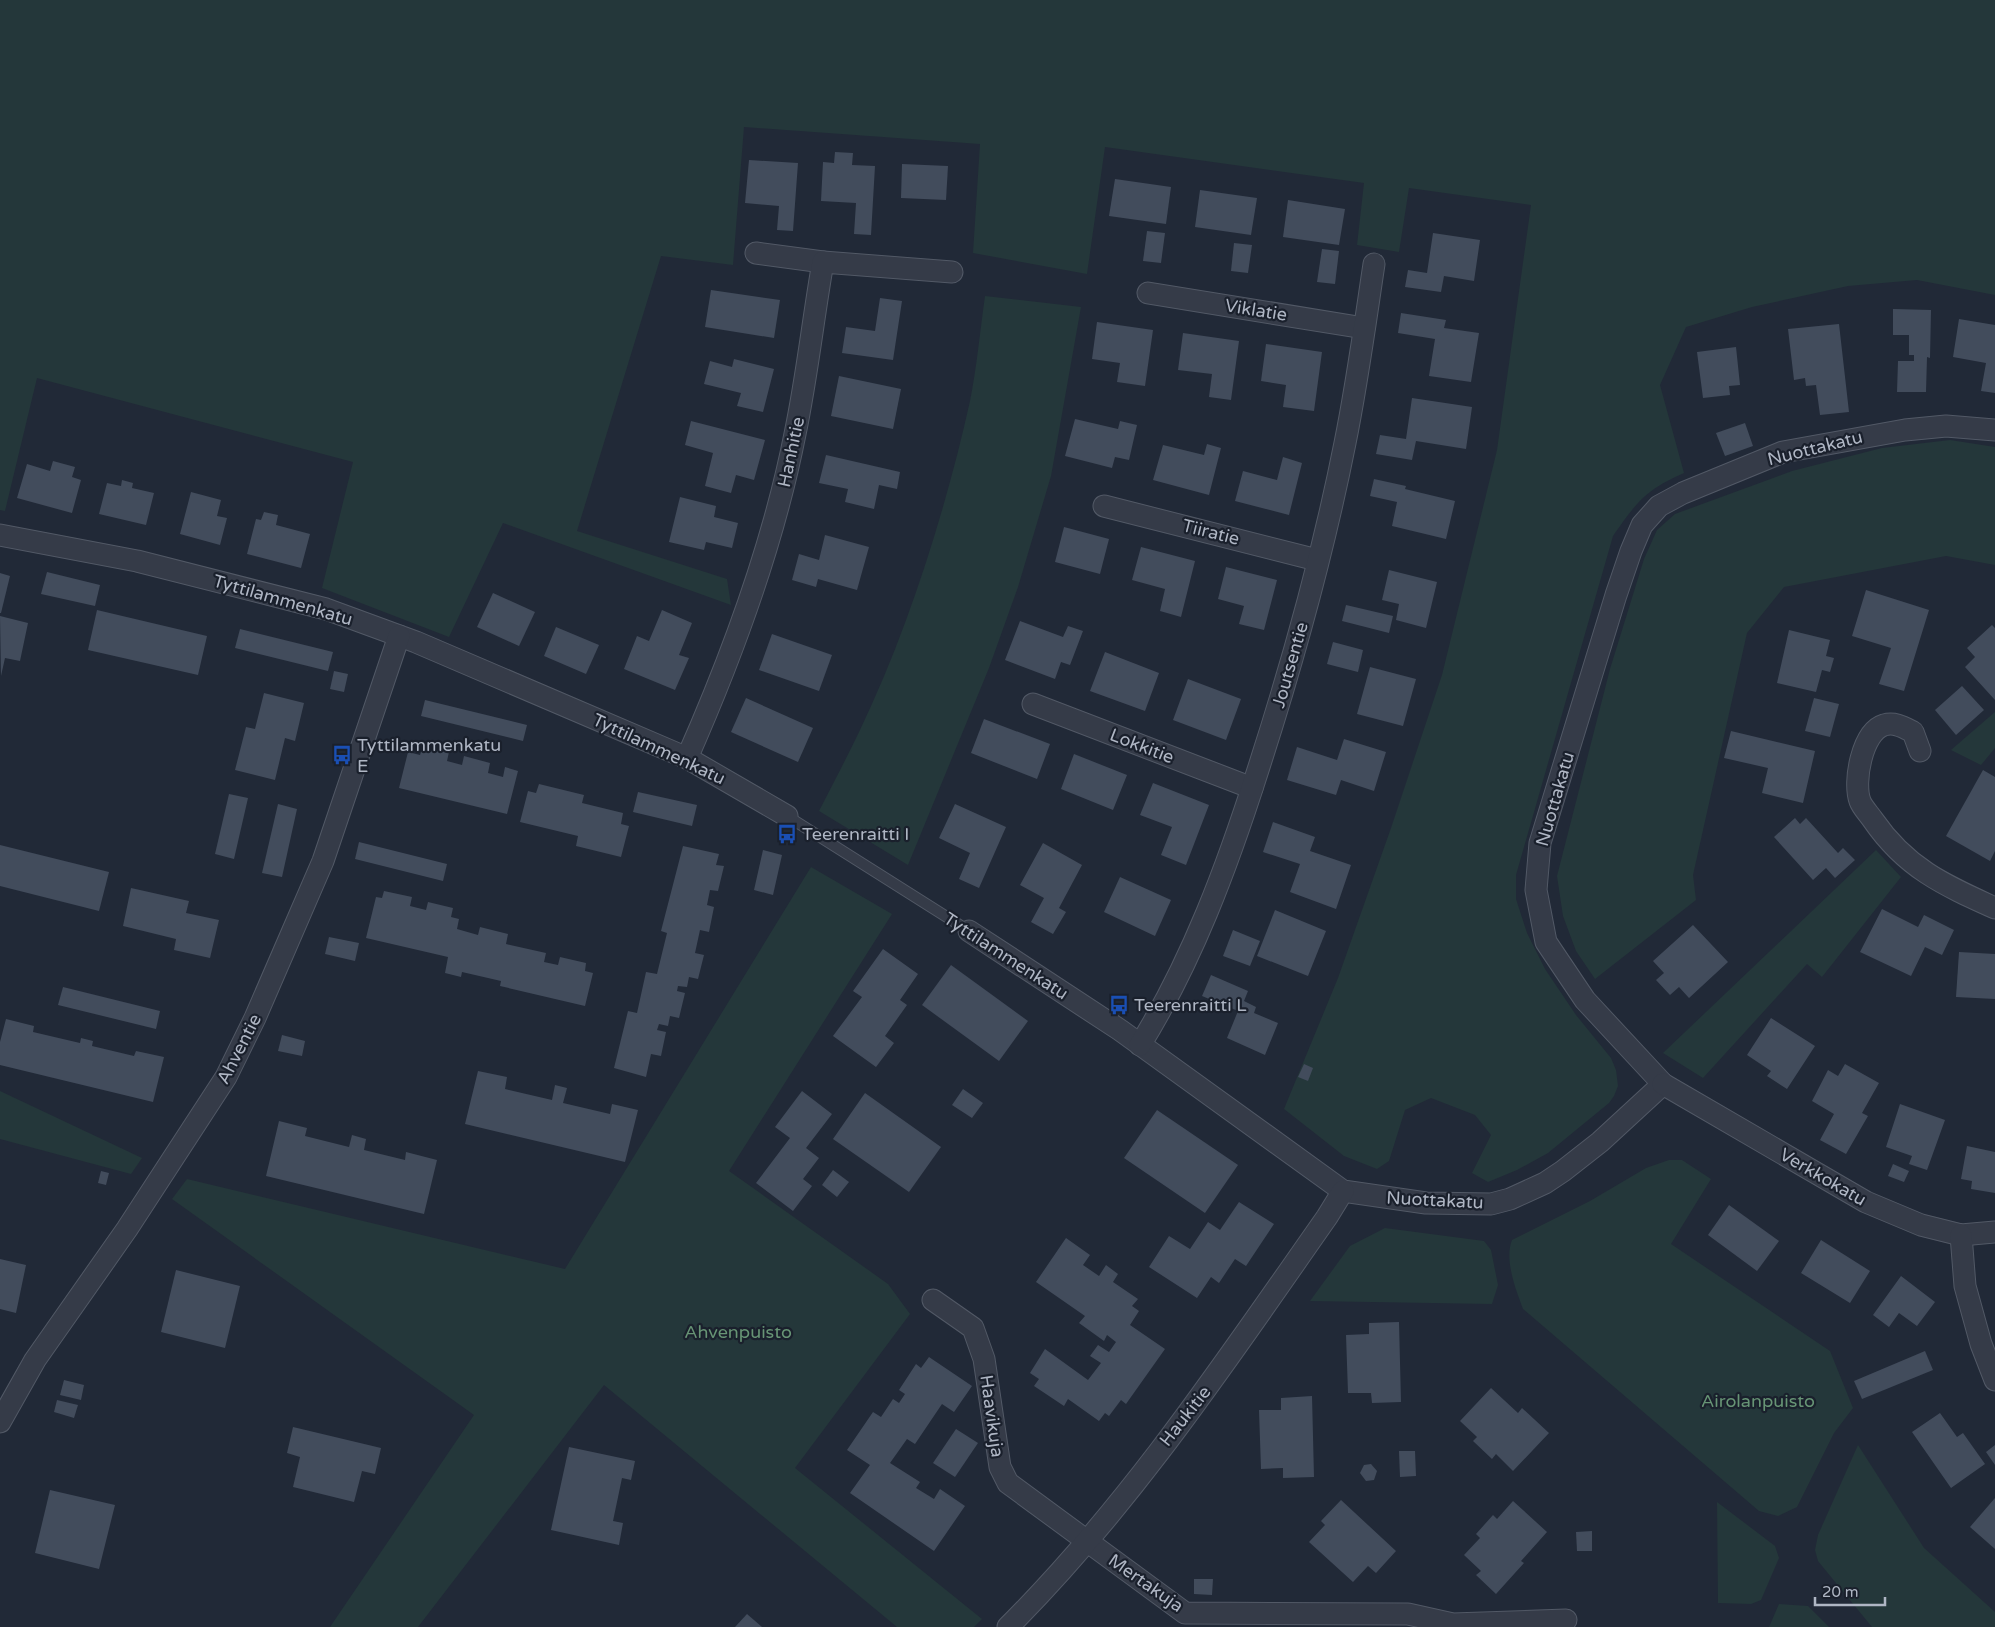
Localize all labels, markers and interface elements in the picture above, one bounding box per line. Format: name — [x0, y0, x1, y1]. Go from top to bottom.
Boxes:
street label: Viklatie — [1223, 294, 1289, 326]
street label: Hanhitie — [773, 415, 809, 489]
street label: Nuottakatu — [1765, 426, 1865, 470]
street label: Tiiratie — [1180, 514, 1242, 550]
street label: Tyttilammenkatu — [211, 570, 355, 630]
street label: Joutsentie — [1267, 620, 1313, 710]
street label: Tyttilammenkatu — [589, 709, 729, 789]
street label: Lokkitie — [1107, 724, 1177, 768]
place label: Tyttilammenkatu E — [357, 734, 501, 777]
bus stop icon: Tyttilammenkatu E — [331, 744, 353, 766]
street label: Nuottakatu — [1531, 749, 1579, 849]
bus stop icon: Teerenraitti I — [776, 823, 798, 845]
place label: Teerenraitti I — [802, 823, 910, 845]
street label: Tyttilammenkatu — [940, 908, 1072, 1004]
bus stop icon: Teerenraitti L — [1108, 994, 1130, 1016]
place label: Teerenraitti L — [1134, 994, 1247, 1016]
street label: Ahventie — [212, 1010, 266, 1088]
street label: Verkkokatu — [1776, 1143, 1870, 1211]
street label: Nuottakatu — [1386, 1186, 1484, 1214]
park label: Ahvenpuisto — [684, 1321, 792, 1343]
street label: Haavikuja — [975, 1373, 1009, 1459]
street label: Haukitie — [1155, 1381, 1215, 1451]
park label: Airolanpuisto — [1701, 1390, 1815, 1412]
street label: Mertakuja — [1104, 1549, 1188, 1617]
scale bar — [1815, 1574, 1885, 1606]
text: 20 m — [1822, 1583, 1859, 1601]

